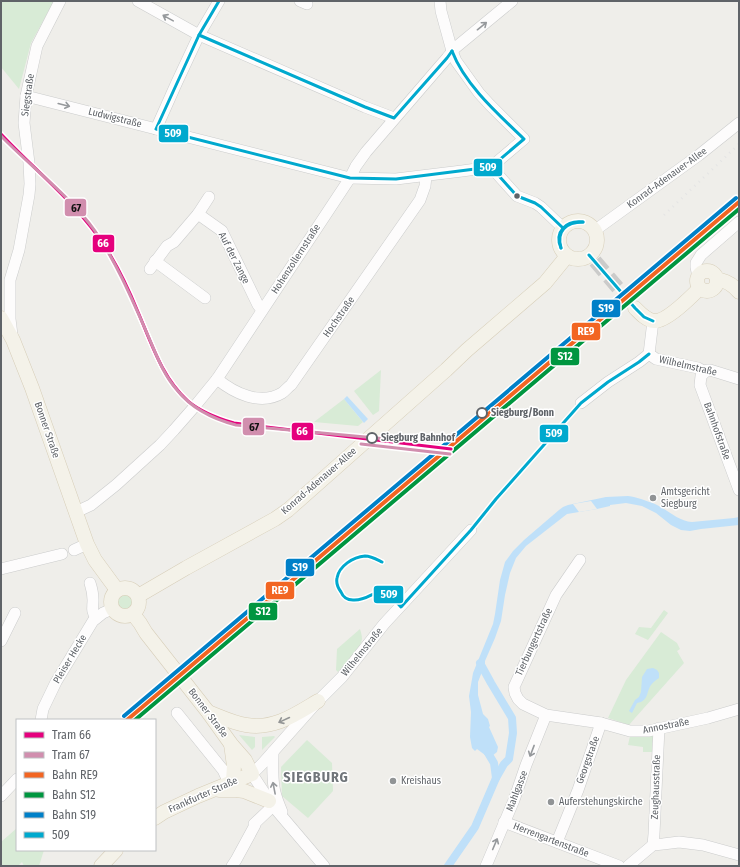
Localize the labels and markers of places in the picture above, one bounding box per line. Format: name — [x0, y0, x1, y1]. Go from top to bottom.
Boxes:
unlabelled marker — [512, 191, 522, 201]
marker: Siegburg/Bonn — [476, 407, 488, 419]
place label: Siegburg/Bonn — [491, 407, 554, 419]
marker: Siegburg Bahnhof — [366, 432, 378, 444]
place label: Siegburg Bahnhof — [381, 432, 456, 444]
place label: Amtsgericht Siegburg — [661, 486, 711, 510]
marker: Amtsgericht Siegburg — [648, 493, 658, 503]
place label: Kreishaus — [401, 775, 441, 787]
marker: Kreishaus — [388, 776, 398, 786]
place label: Auferstehungskirche — [559, 796, 643, 808]
marker: Auferstehungskirche — [546, 797, 556, 807]

